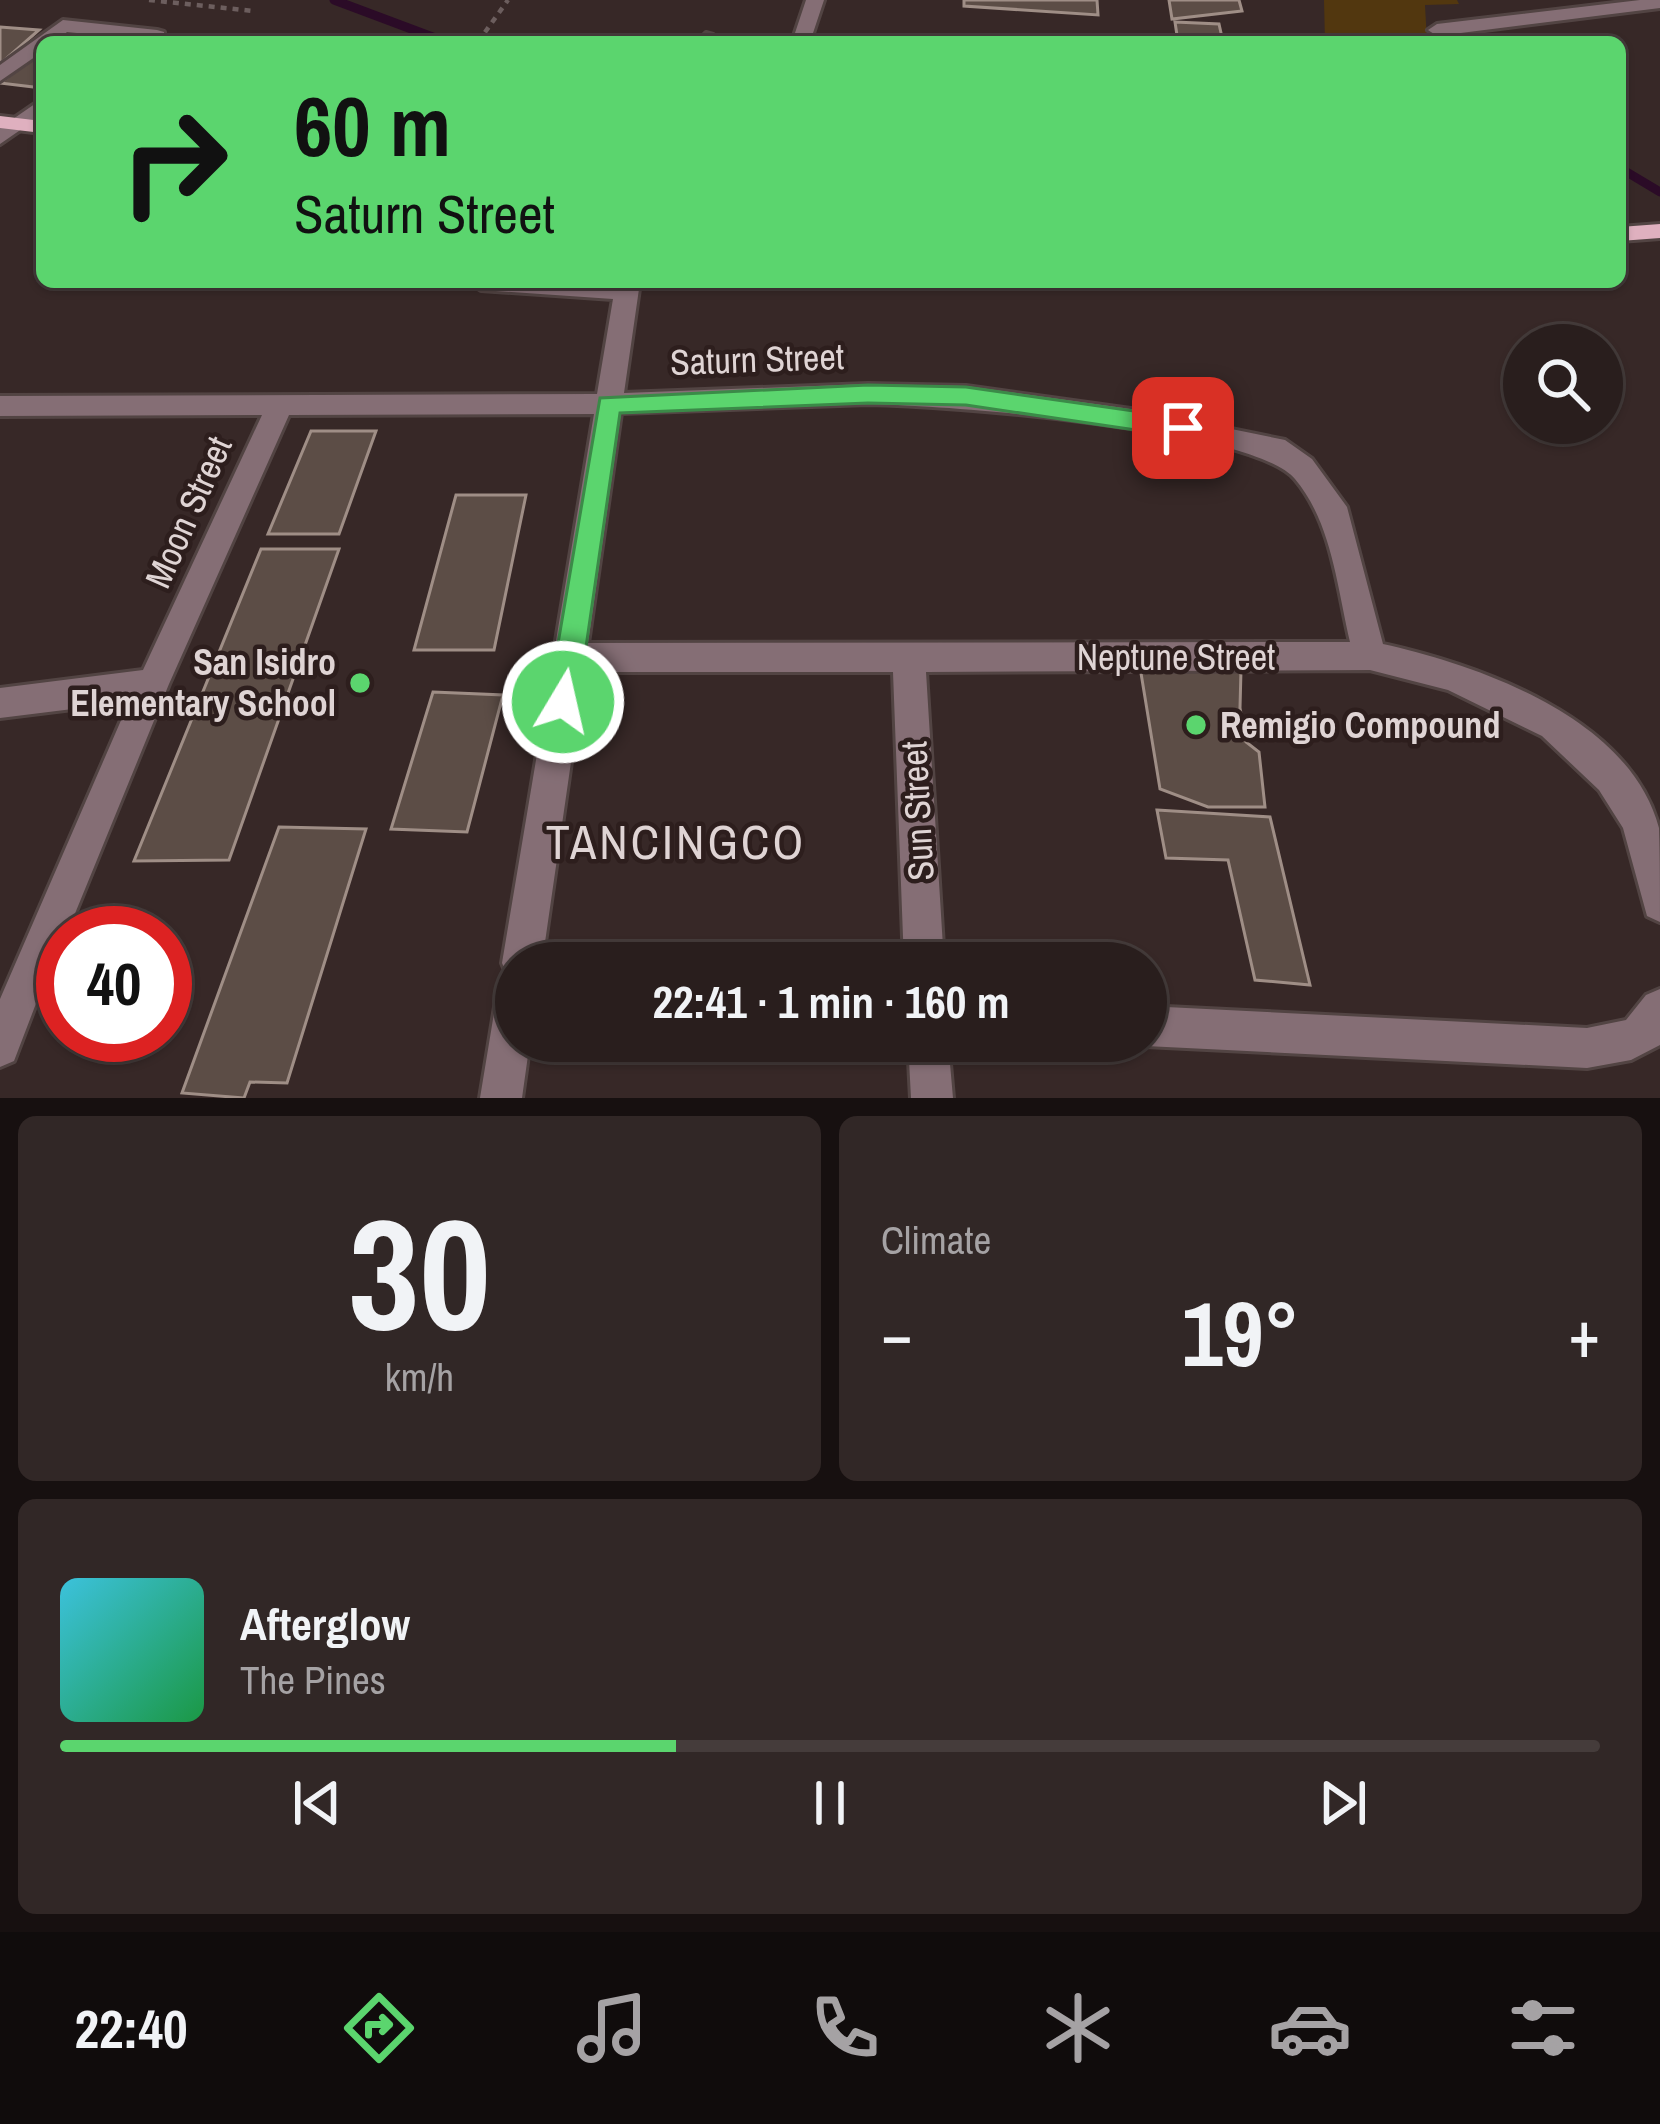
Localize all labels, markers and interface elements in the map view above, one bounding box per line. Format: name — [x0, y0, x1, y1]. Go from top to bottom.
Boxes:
text: 60 m — [294, 69, 451, 182]
icon: right — [96, 84, 252, 240]
text: Saturn Street — [294, 177, 555, 250]
map controls — [1503, 324, 1623, 444]
button: search — [1503, 324, 1623, 444]
street label: Saturn Street — [669, 332, 845, 386]
pin — [1132, 377, 1234, 479]
icon: arrive — [1150, 395, 1216, 461]
street label: Moon Street — [133, 429, 243, 595]
street label: Neptune Street — [1077, 633, 1275, 681]
place label: San Isidro Elementary School — [70, 638, 336, 727]
position arrow — [500, 639, 626, 765]
marker: San Isidro Elementary School — [347, 670, 373, 696]
place label: Remigio Compound — [1220, 701, 1500, 749]
marker: Remigio Compound — [1183, 712, 1209, 738]
street label: Sun Street — [889, 740, 945, 882]
district label: TANCINGCO — [546, 809, 806, 874]
speed limit sign: 40 — [36, 906, 192, 1062]
text: 22:41 · 1 min · 160 m — [653, 971, 1009, 1032]
text: 30 — [348, 1168, 491, 1378]
text: Climate — [881, 1214, 991, 1266]
text: 19° — [1181, 1273, 1300, 1394]
text: − — [881, 1289, 913, 1378]
text: + — [1568, 1289, 1600, 1378]
text: km/h — [385, 1351, 454, 1403]
text: Afterglow — [240, 1593, 410, 1654]
text: The Pines — [240, 1654, 386, 1706]
icon: previous — [284, 1770, 350, 1836]
icon: pause — [797, 1770, 863, 1836]
icon: next — [1310, 1770, 1376, 1836]
icon: directions — [337, 1986, 421, 2070]
icon: music — [570, 1986, 654, 2070]
icon: phone — [803, 1986, 887, 2070]
icon: climate — [1036, 1986, 1120, 2070]
icon: car — [1268, 1986, 1352, 2070]
icon: filters — [1501, 1986, 1585, 2070]
text: 22:40 — [74, 1992, 188, 2065]

